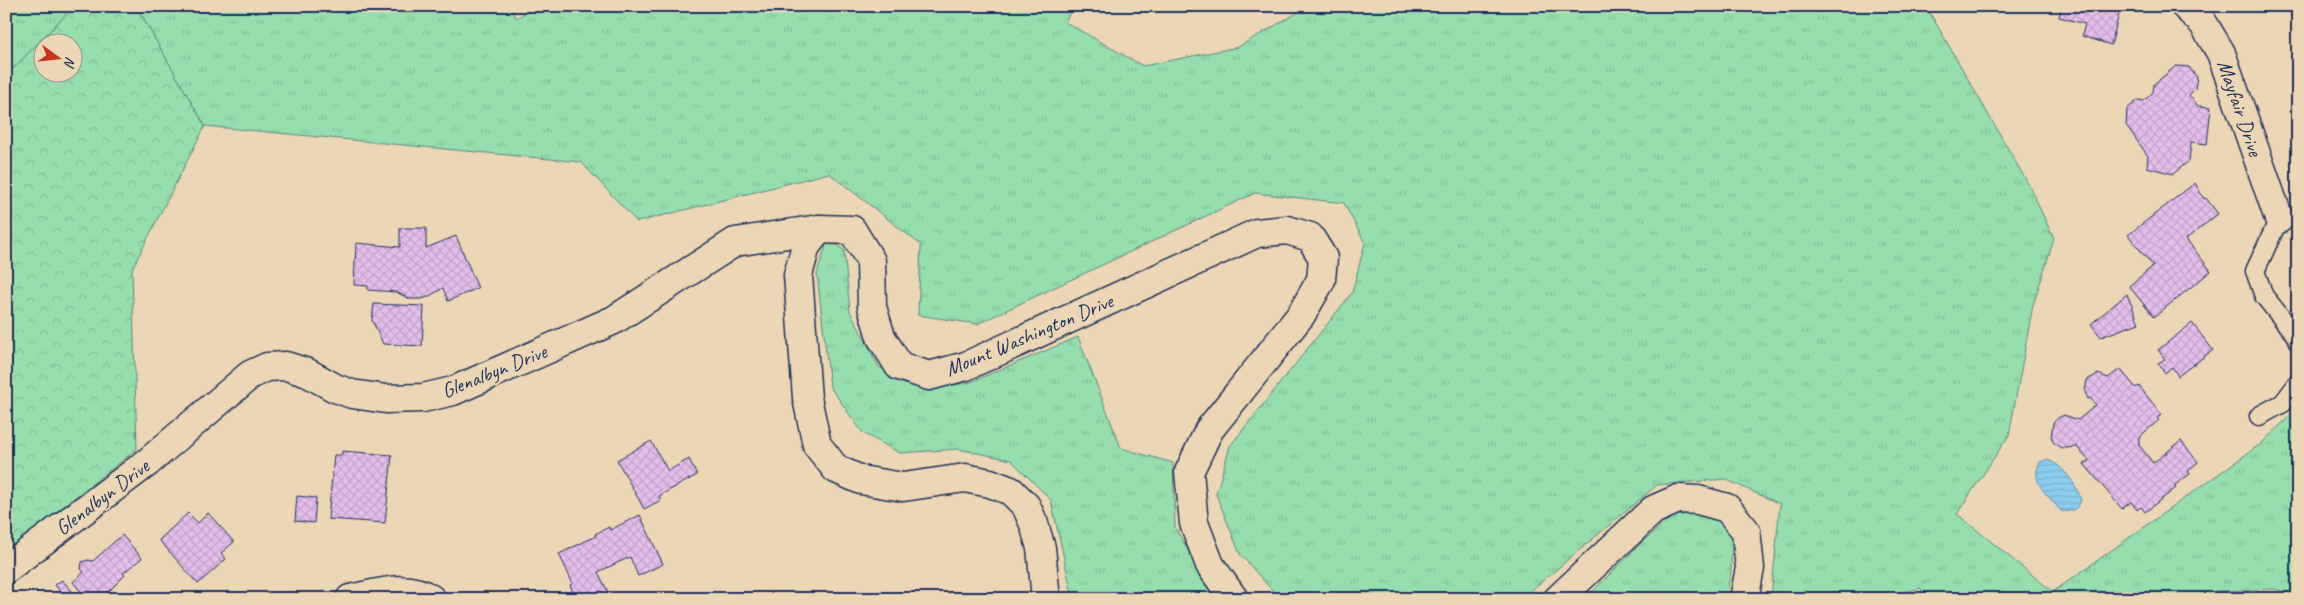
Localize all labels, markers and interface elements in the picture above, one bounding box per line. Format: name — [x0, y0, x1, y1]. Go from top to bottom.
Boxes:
north arrow — [32, 32, 82, 82]
text: N — [60, 55, 79, 70]
street label: Mayfair Drive — [2211, 57, 2269, 161]
street label: Mount Washington Drive — [941, 287, 1119, 382]
street label: Glenalbyn Drive — [438, 338, 551, 404]
street label: Glenalbyn Drive — [50, 453, 155, 541]

